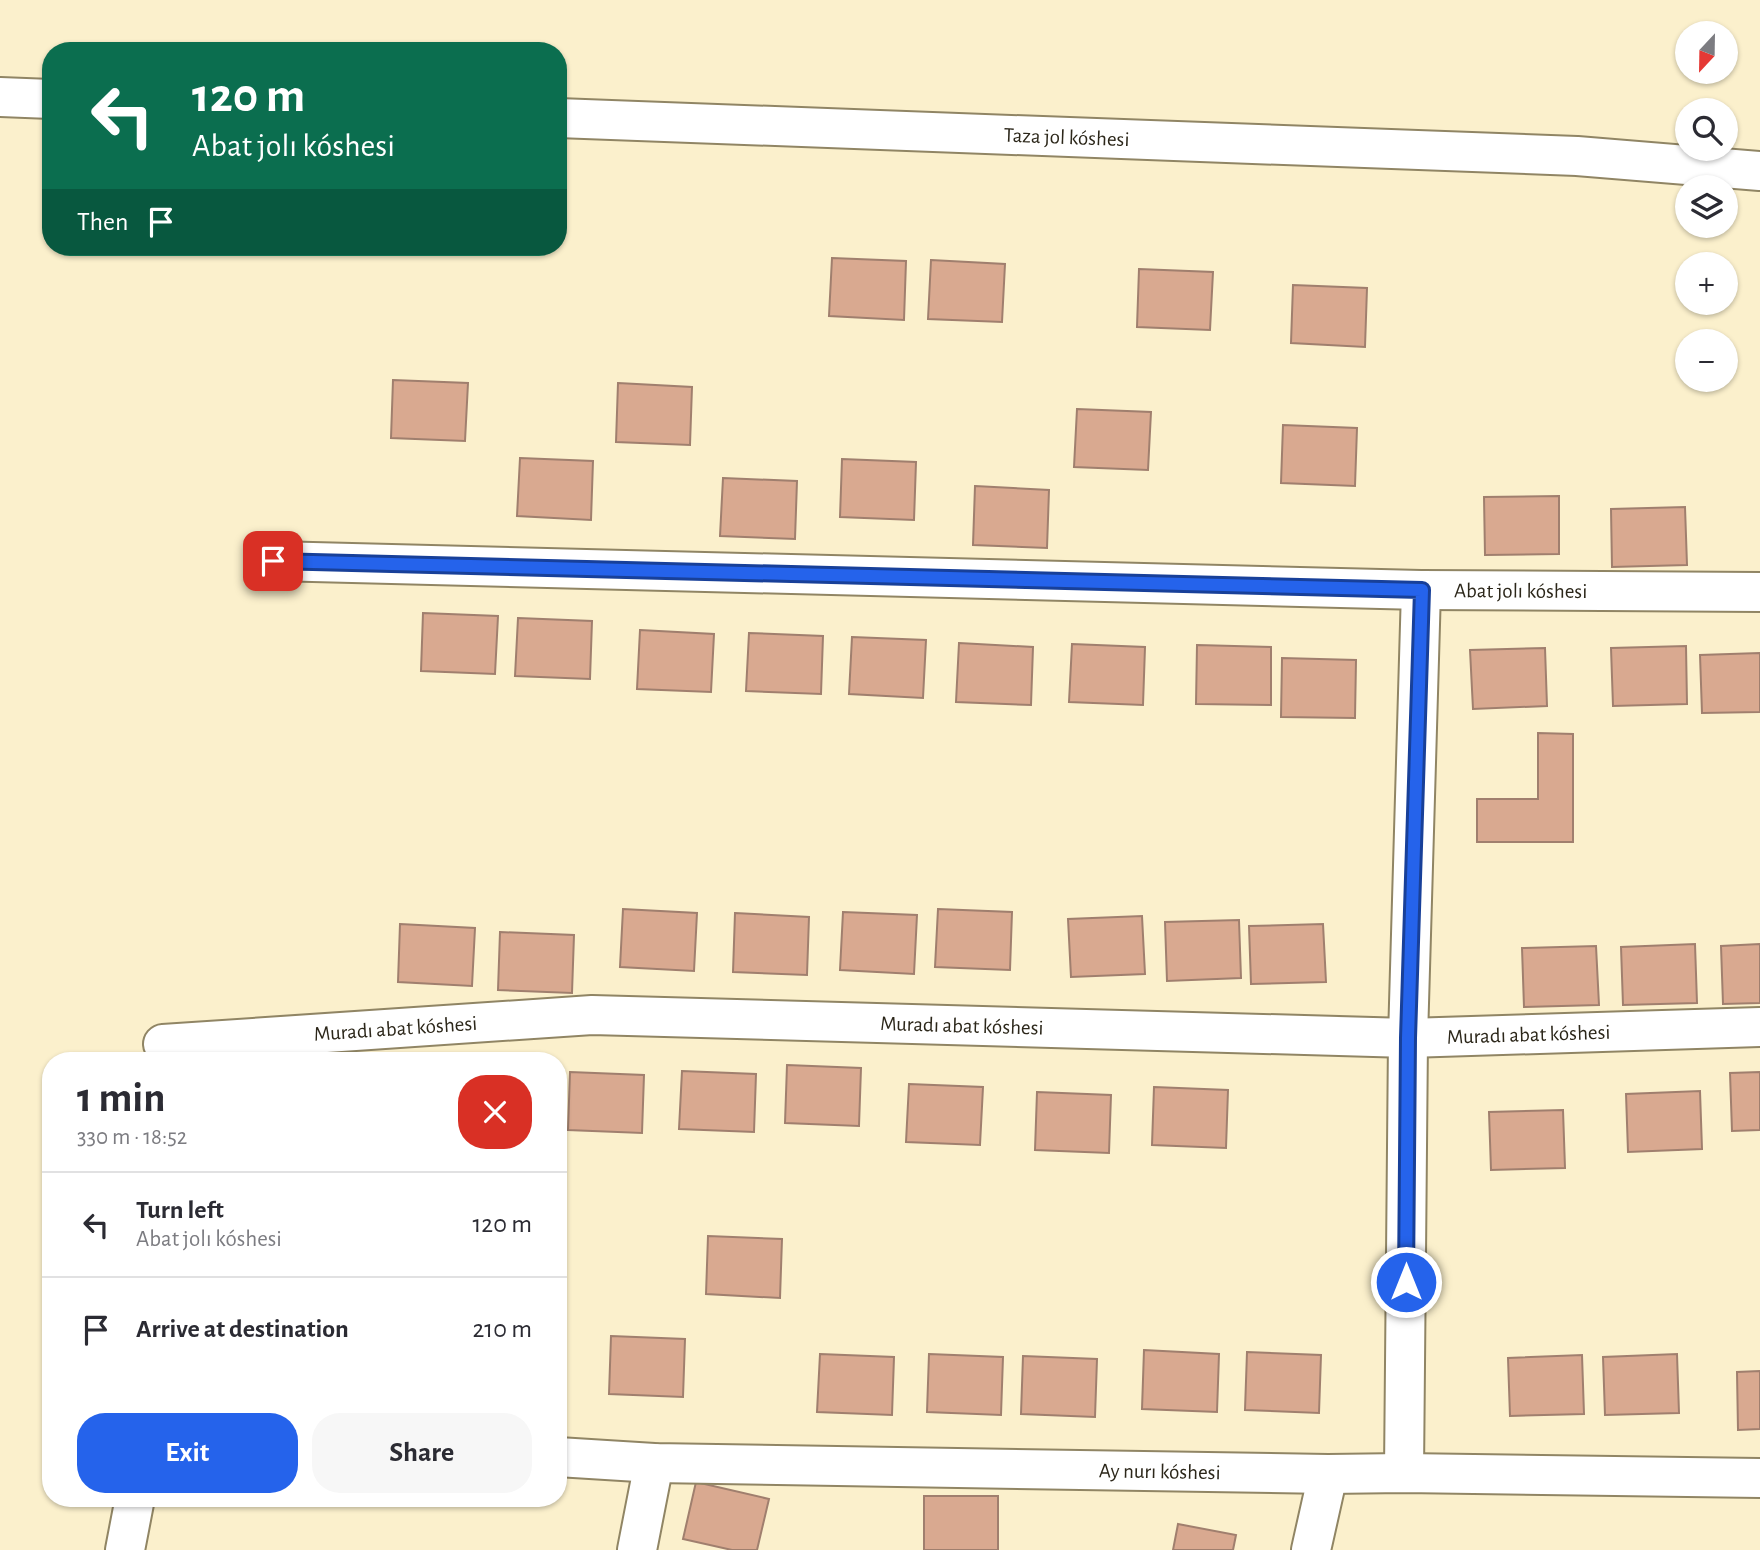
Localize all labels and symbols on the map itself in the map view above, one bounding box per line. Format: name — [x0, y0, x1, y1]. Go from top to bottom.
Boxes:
north arrow — [1675, 21, 1738, 84]
street label: Taza jol kóshesi — [1003, 124, 1130, 150]
pin — [243, 531, 303, 591]
street label: Abat jolı kóshesi — [1454, 580, 1587, 601]
street label: Muradı abat kóshesi — [313, 1012, 478, 1044]
street label: Muradı abat kóshesi — [880, 1013, 1044, 1038]
street label: Muradı abat kóshesi — [1447, 1021, 1611, 1047]
position arrow — [1369, 1245, 1443, 1319]
street label: Ay nurı kóshesi — [1099, 1460, 1221, 1483]

